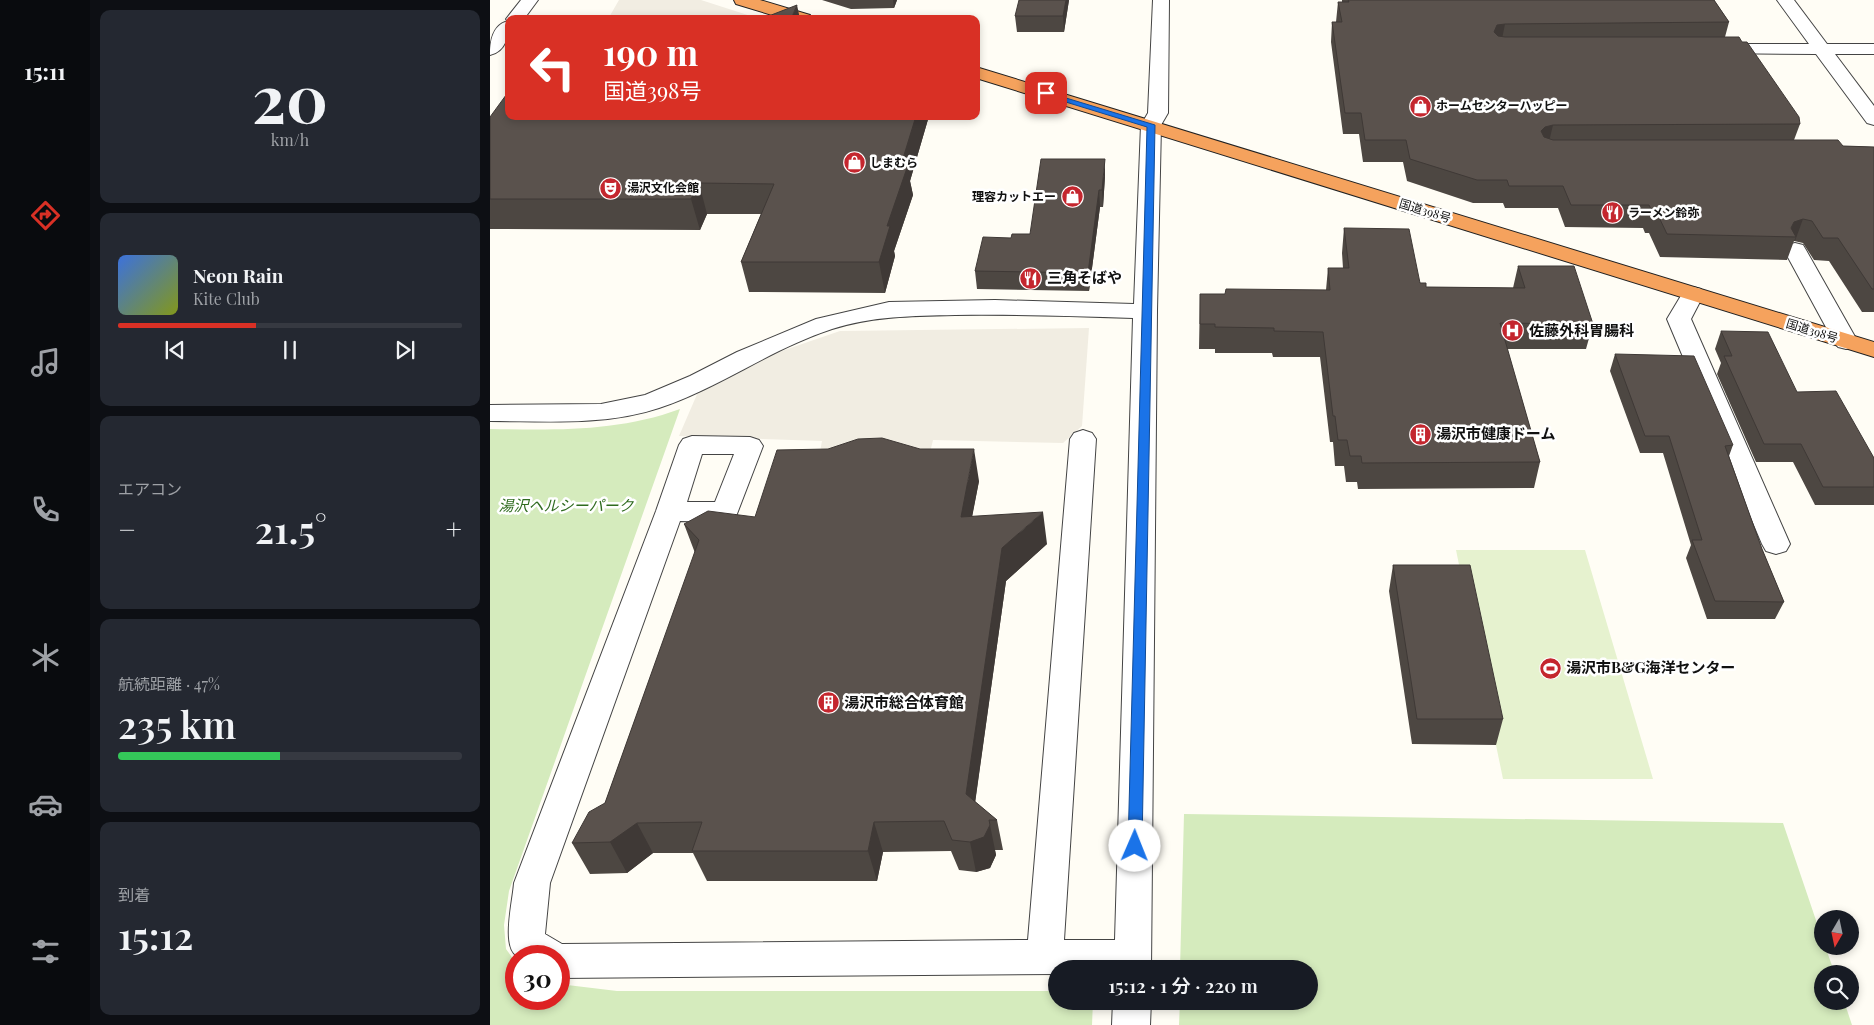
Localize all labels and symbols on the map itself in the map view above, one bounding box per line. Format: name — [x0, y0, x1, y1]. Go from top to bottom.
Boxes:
pin — [1025, 72, 1067, 114]
shop icon: ホームセンターハッピー — [1408, 94, 1432, 118]
place label: ホームセンターハッピー — [1436, 97, 1567, 113]
shop icon: しまむら — [842, 151, 866, 175]
place label: しまむら — [870, 154, 918, 170]
theatre icon: 湯沢文化会館 — [599, 176, 623, 200]
place label: 湯沢文化会館 — [627, 179, 699, 195]
shop icon: 理容カットエー — [1060, 185, 1084, 209]
place label: 理容カットエー — [972, 188, 1056, 204]
street label: 国道398号 — [1397, 195, 1453, 226]
restaurant icon: ラーメン鈴弥 — [1600, 201, 1624, 225]
place label: ラーメン鈴弥 — [1628, 204, 1700, 220]
restaurant icon: 三角そばや — [1019, 266, 1043, 290]
place label: 三角そばや — [1047, 267, 1122, 287]
street label: 国道398号 — [1784, 315, 1840, 346]
hospital icon: 佐藤外科胃腸科 — [1501, 319, 1525, 343]
place label: 佐藤外科胃腸科 — [1529, 320, 1634, 340]
building icon: 湯沢市健康ドーム — [1408, 422, 1432, 446]
place label: 湯沢市健康ドーム — [1436, 423, 1556, 443]
park label: 湯沢ヘルシーパーク — [499, 495, 634, 515]
sports icon: 湯沢市B&G海洋センター — [1538, 656, 1562, 680]
place label: 湯沢市B&G海洋センター — [1566, 657, 1736, 677]
building icon: 湯沢市総合体育館 — [816, 691, 840, 715]
place label: 湯沢市総合体育館 — [844, 692, 964, 712]
position arrow — [1108, 819, 1160, 871]
north arrow — [1814, 910, 1859, 955]
speed limit sign: 30 — [505, 945, 570, 1010]

